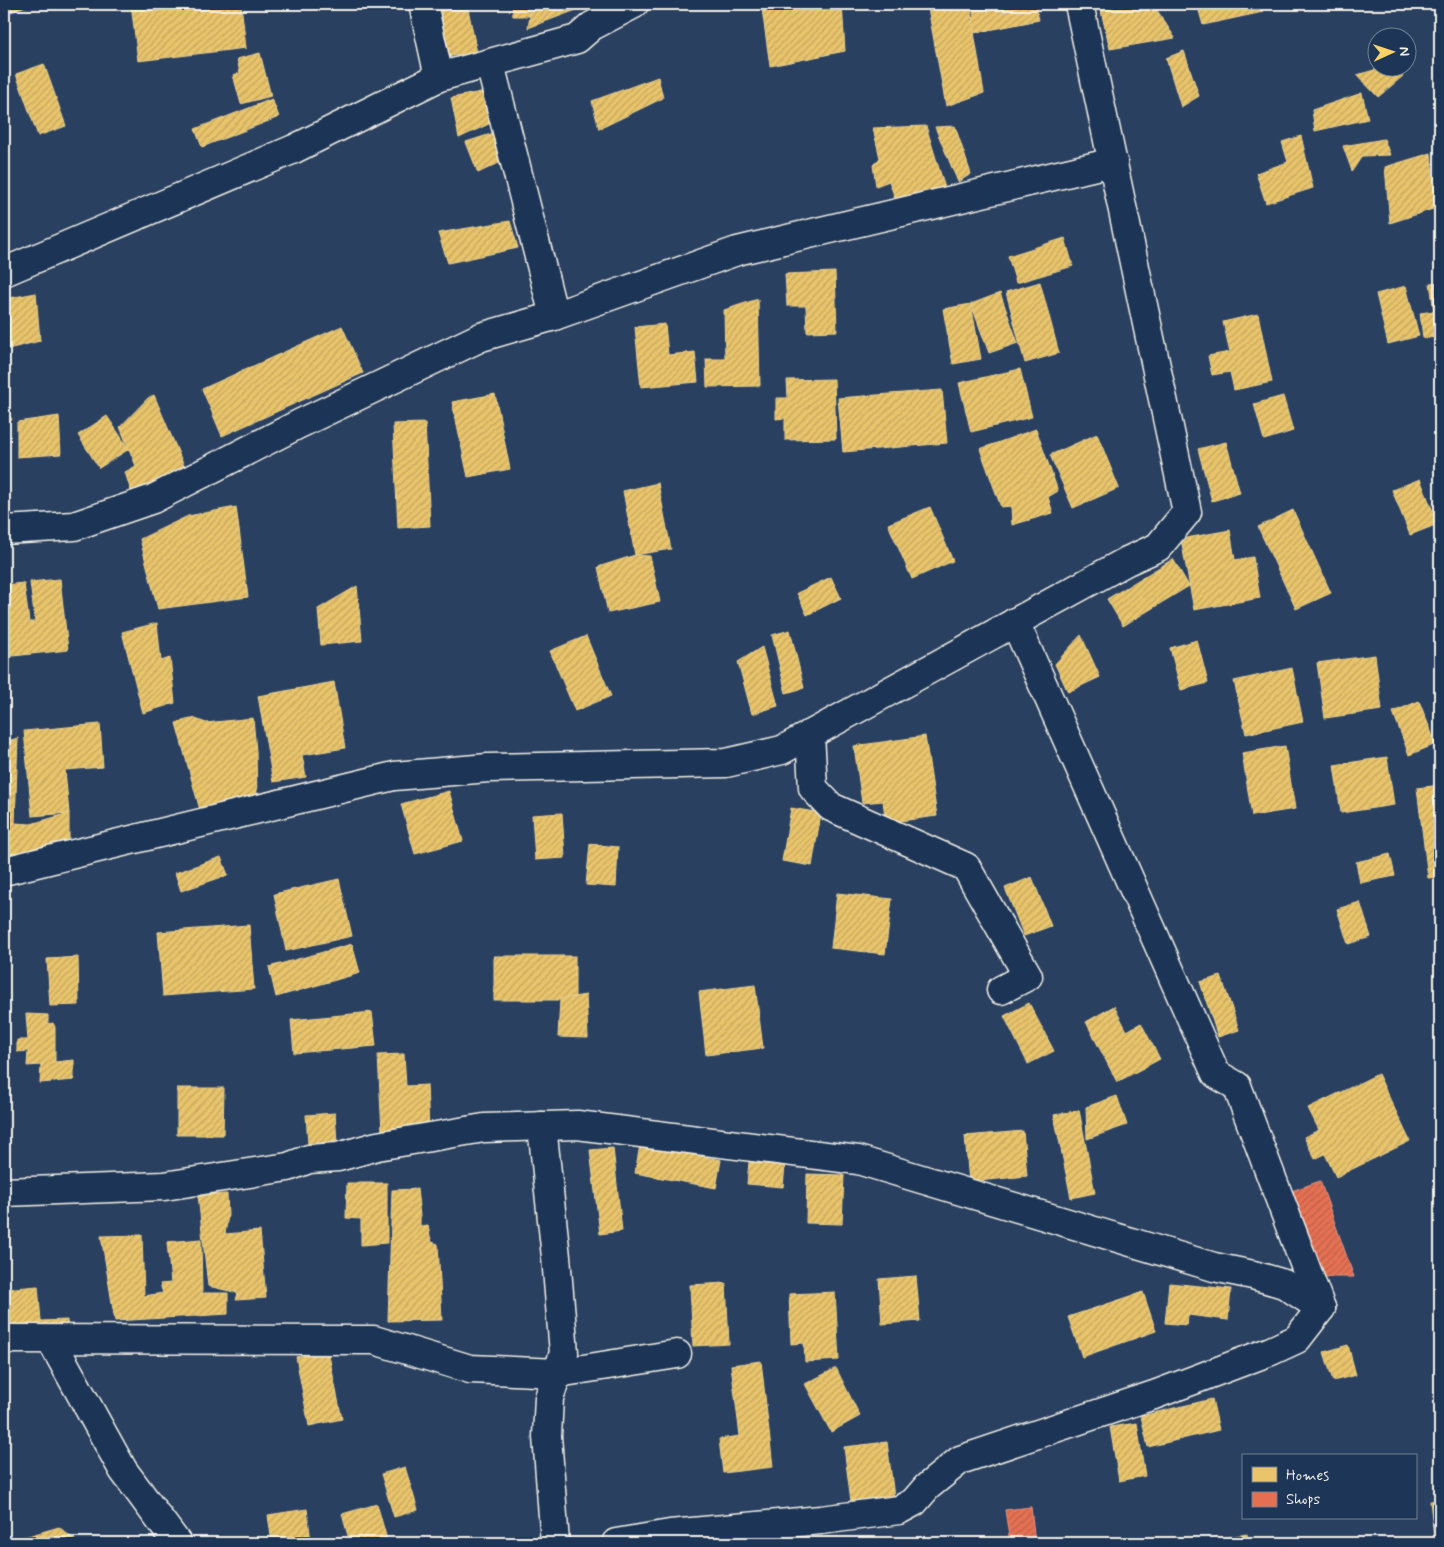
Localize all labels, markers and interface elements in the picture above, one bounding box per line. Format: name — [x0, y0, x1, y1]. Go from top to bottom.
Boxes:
north arrow — [1366, 28, 1416, 78]
text: N — [1395, 46, 1413, 57]
legend — [1242, 1454, 1416, 1520]
text: Homes — [1286, 1466, 1329, 1486]
text: Shops — [1286, 1490, 1321, 1510]

